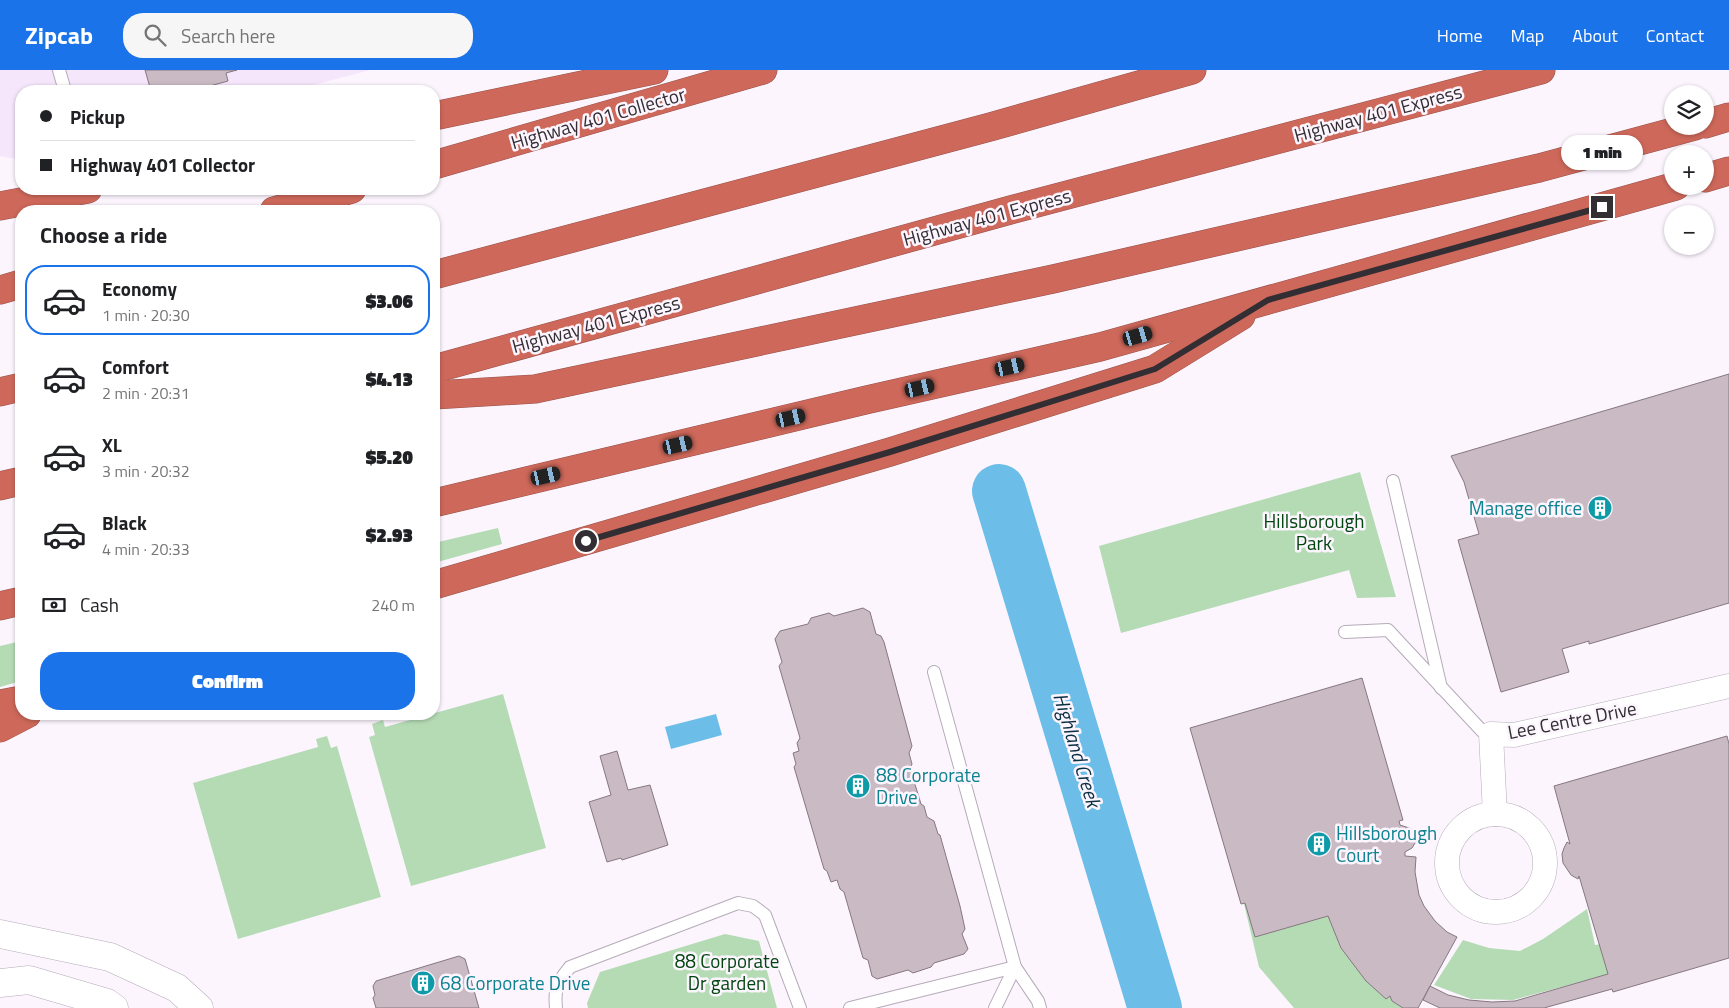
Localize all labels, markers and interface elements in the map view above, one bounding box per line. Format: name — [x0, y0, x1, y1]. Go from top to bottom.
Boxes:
search box — [123, 13, 473, 58]
text: Zipcab — [25, 17, 93, 53]
icon: search — [141, 21, 169, 49]
text: Search here — [181, 21, 275, 50]
text: Home — [1437, 22, 1483, 49]
text: Map — [1511, 22, 1544, 49]
text: About — [1572, 22, 1618, 49]
text: Contact — [1646, 22, 1704, 49]
street label: Highway 401 Express — [1291, 76, 1465, 149]
street label: Highway 401 Collector — [507, 79, 689, 156]
map controls — [1664, 85, 1714, 255]
button: layers — [1664, 85, 1714, 135]
text: Pickup — [70, 102, 125, 131]
callout: 1 min — [1561, 134, 1643, 170]
text: 1 min — [1582, 140, 1622, 164]
button: + — [1664, 145, 1714, 195]
text: Highway 401 Collector — [70, 150, 255, 179]
street label: Highway 401 Express — [900, 180, 1074, 253]
route end — [1591, 196, 1613, 218]
button: − — [1664, 205, 1714, 255]
text: Choose a ride — [40, 218, 167, 252]
text: Economy — [102, 274, 177, 303]
icon: car — [42, 278, 87, 323]
text: $3.06 — [366, 286, 413, 315]
street label: Highway 401 Express — [509, 287, 683, 360]
text: 1 min · 20:30 — [102, 303, 190, 327]
car — [1121, 325, 1154, 347]
text: Comfort — [102, 352, 169, 381]
icon: car — [42, 356, 87, 401]
car — [993, 356, 1026, 378]
text: $4.13 — [366, 364, 413, 393]
car — [903, 377, 936, 399]
text: 2 min · 20:31 — [102, 381, 190, 405]
car — [774, 407, 807, 429]
text: XL — [102, 430, 122, 459]
icon: car — [42, 434, 87, 479]
car — [661, 434, 694, 456]
text: $5.20 — [366, 442, 413, 471]
text: 3 min · 20:32 — [102, 459, 190, 483]
car — [529, 465, 562, 487]
place label: Manage office — [1469, 493, 1582, 522]
building icon: Manage office — [1587, 495, 1613, 521]
park label: Hillsborough Park — [1263, 506, 1365, 557]
text: Black — [102, 508, 147, 537]
icon: car — [42, 512, 87, 557]
text: $2.93 — [366, 520, 413, 549]
route start — [575, 530, 597, 552]
text: 4 min · 20:33 — [102, 537, 190, 561]
text: Cash — [80, 590, 119, 619]
icon: cash — [40, 591, 68, 619]
text: 240 m — [371, 593, 415, 617]
button: Confirm — [40, 652, 415, 710]
water label: Highland Creek — [1045, 689, 1110, 813]
street label: Lee Centre Drive — [1505, 693, 1639, 746]
place label: 88 Corporate Drive — [876, 760, 981, 811]
building icon: 88 Corporate Drive — [845, 773, 871, 799]
place label: Hillsborough Court — [1336, 818, 1437, 869]
building icon: Hillsborough Court — [1306, 831, 1332, 857]
park label: 88 Corporate Dr garden — [675, 946, 779, 997]
place label: 68 Corporate Drive — [440, 968, 590, 997]
building icon: 68 Corporate Drive — [410, 970, 436, 996]

